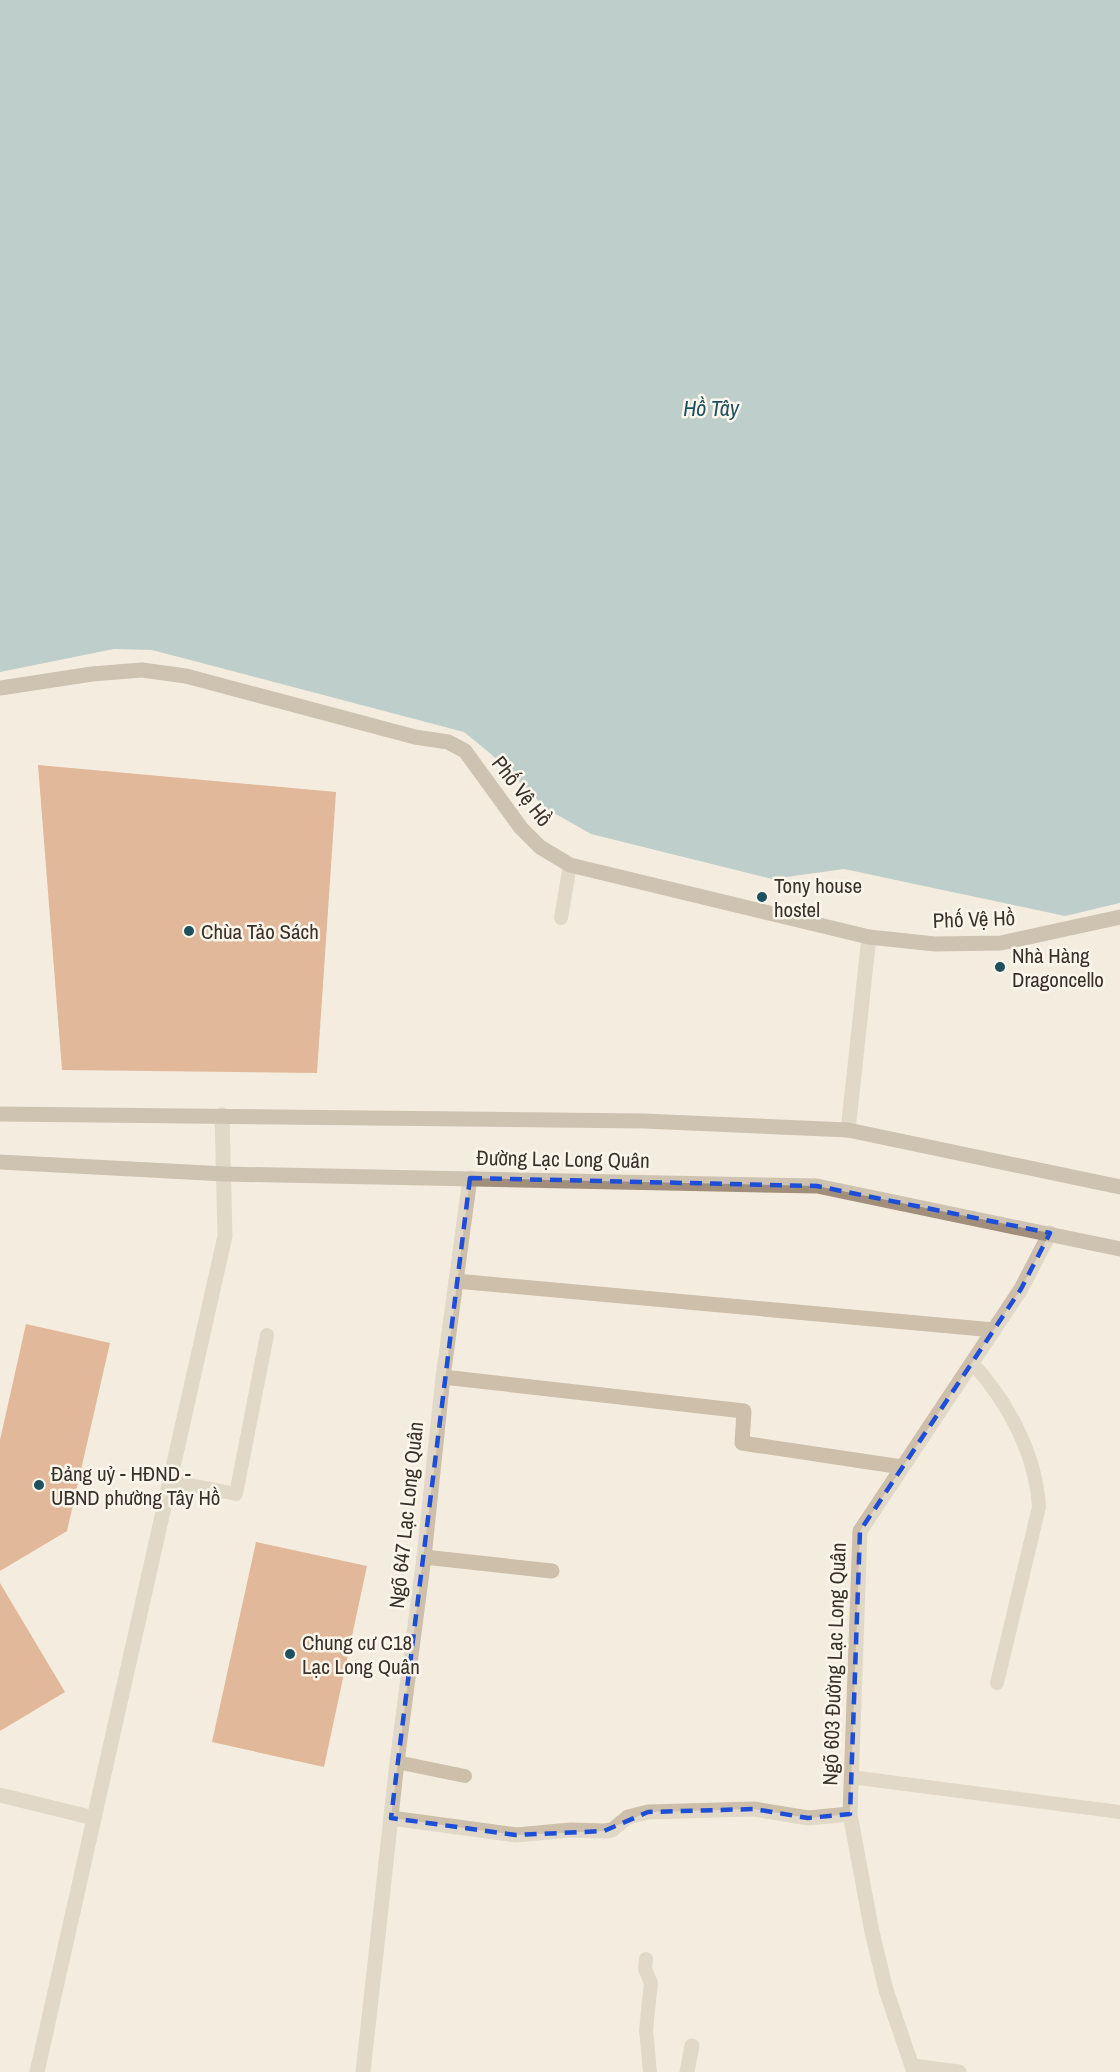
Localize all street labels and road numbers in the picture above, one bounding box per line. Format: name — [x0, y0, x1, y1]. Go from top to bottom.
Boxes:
street label: Phố Vệ Hồ — [485, 750, 559, 832]
street label: Phố Vệ Hồ — [932, 903, 1016, 935]
street label: Đường Lạc Long Quân — [476, 1143, 650, 1175]
street label: Ngõ 647 Lạc Long Quân — [382, 1420, 430, 1610]
street label: Ngõ 603 Đường Lạc Long Quân — [815, 1542, 853, 1786]

